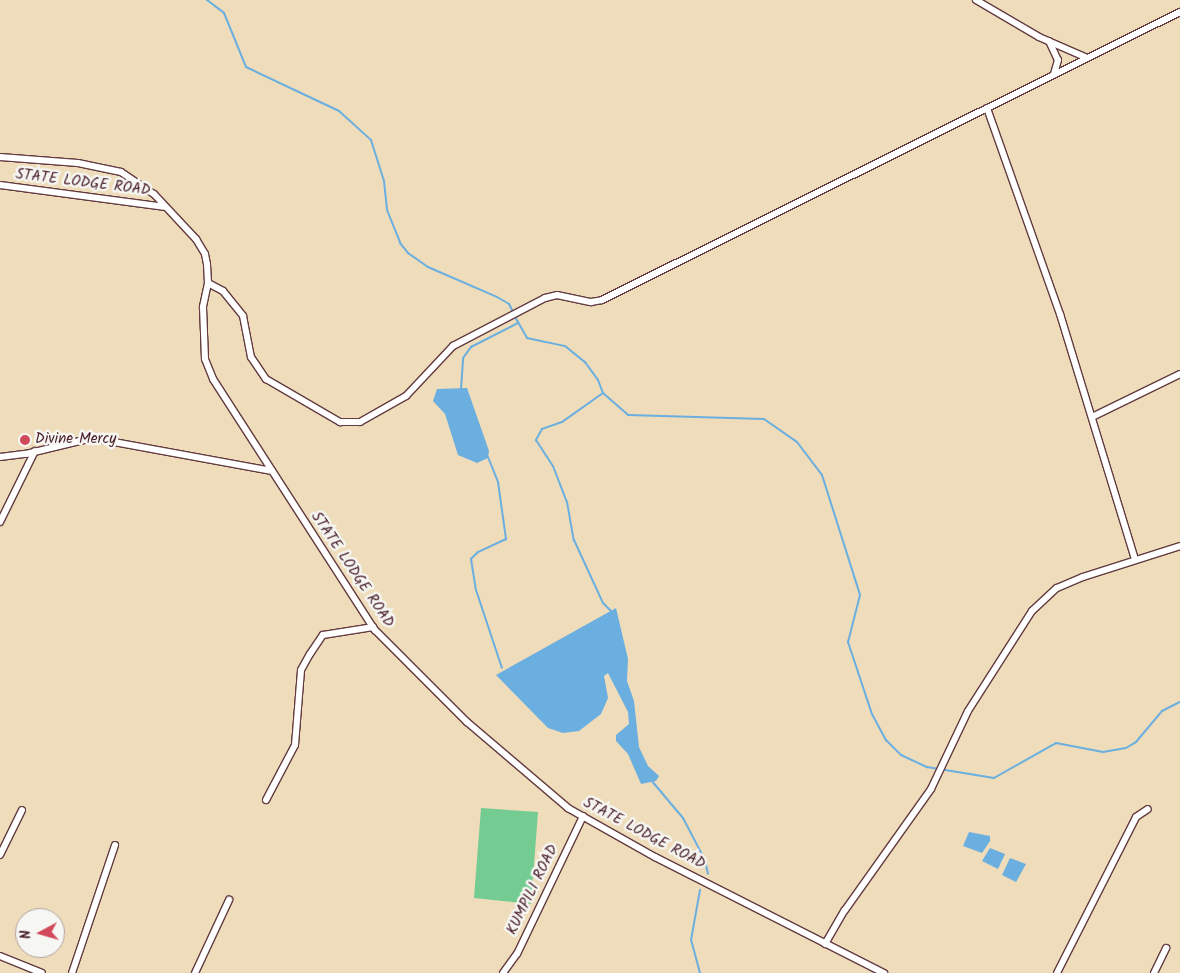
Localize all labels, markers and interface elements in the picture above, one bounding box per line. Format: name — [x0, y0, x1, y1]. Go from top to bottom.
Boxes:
street label: STATE LODGE ROAD — [15, 166, 151, 200]
place label: Divine Mercy — [35, 431, 116, 449]
marker: Divine Mercy — [19, 434, 31, 446]
street label: STATE LODGE ROAD — [307, 509, 397, 631]
street label: STATE LODGE ROAD — [580, 794, 708, 874]
street label: KUMPILI ROAD — [503, 842, 563, 938]
north arrow — [15, 908, 65, 958]
text: N — [15, 929, 37, 940]

